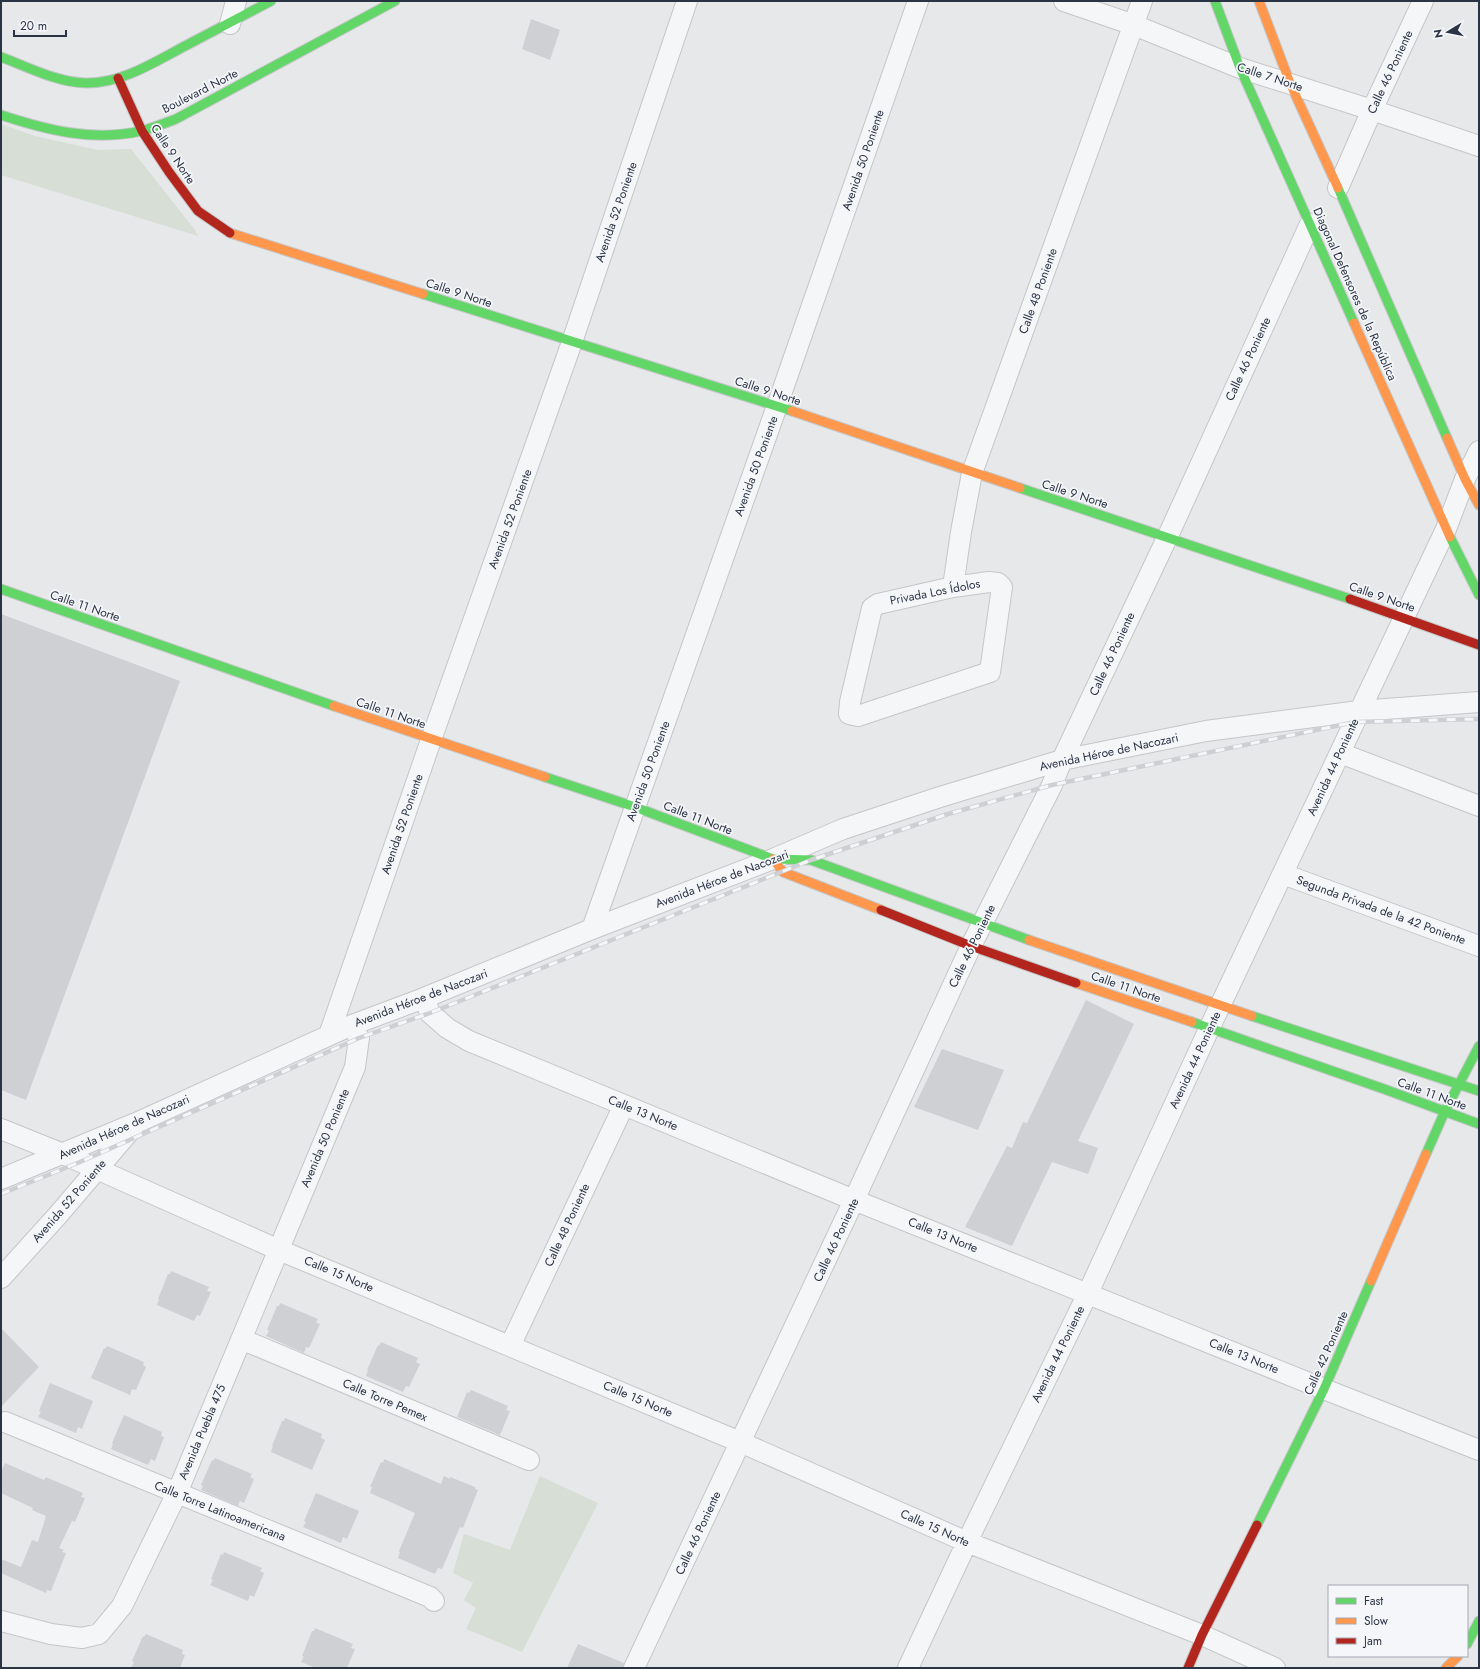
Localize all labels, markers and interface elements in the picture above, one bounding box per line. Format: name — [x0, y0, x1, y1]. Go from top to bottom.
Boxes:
scale bar — [14, 12, 66, 38]
north arrow — [1428, 12, 1468, 52]
text: 20 m — [20, 17, 47, 35]
street label: Calle 46 Poniente — [1363, 27, 1417, 117]
text: N — [1430, 28, 1447, 39]
street label: Calle 7 Norte — [1235, 58, 1305, 96]
street label: Boulevard Norte — [159, 64, 241, 118]
street label: Avenida 50 Poniente — [837, 107, 889, 213]
street label: Calle 9 Norte — [146, 120, 200, 188]
street label: Avenida 52 Poniente — [590, 159, 642, 265]
street label: Diagonal Defensores de la República — [1309, 204, 1402, 384]
street label: Calle 48 Poniente — [1014, 246, 1062, 336]
street label: Calle 9 Norte — [423, 274, 495, 312]
street label: Calle 46 Poniente — [1221, 314, 1275, 404]
street label: Calle 9 Norte — [732, 372, 804, 410]
street label: Avenida 50 Poniente — [729, 413, 783, 519]
street label: Avenida 52 Poniente — [484, 467, 536, 571]
street label: Calle 9 Norte — [1039, 475, 1111, 513]
street label: Privada Los Ídolos — [888, 574, 982, 610]
street label: Calle 9 Norte — [1347, 577, 1417, 617]
street label: Calle 11 Norte — [48, 586, 122, 626]
street label: Calle 46 Poniente — [1085, 609, 1139, 699]
street label: Calle 11 Norte — [354, 693, 428, 733]
street label: Avenida 44 Poniente — [1303, 715, 1363, 819]
street label: Avenida 50 Poniente — [621, 718, 675, 824]
street label: Avenida Héroe de Nacozari — [1038, 728, 1180, 776]
street label: Avenida 52 Poniente — [376, 771, 428, 877]
street label: Calle 11 Norte — [661, 797, 735, 839]
street label: Avenida Héroe de Nacozari — [653, 845, 791, 913]
street label: Segunda Privada de la 42 Poniente — [1294, 871, 1468, 949]
street label: Calle 46 Poniente — [944, 901, 1000, 991]
street label: Avenida Héroe de Nacozari — [352, 964, 490, 1032]
street label: Calle 11 Norte — [1089, 967, 1163, 1007]
street label: Avenida 44 Poniente — [1165, 1008, 1225, 1112]
street label: Calle 11 Norte — [1395, 1073, 1469, 1115]
street label: Avenida 50 Poniente — [296, 1086, 354, 1190]
street label: Avenida Héroe de Nacozari — [56, 1090, 192, 1164]
street label: Calle 13 Norte — [605, 1091, 681, 1135]
street label: Avenida 52 Poniente — [28, 1155, 110, 1247]
street label: Calle 48 Poniente — [540, 1180, 594, 1270]
street label: Calle 46 Poniente — [809, 1195, 863, 1285]
street label: Calle 13 Norte — [905, 1213, 981, 1257]
street label: Calle 15 Norte — [301, 1251, 377, 1297]
street label: Avenida 44 Poniente — [1027, 1303, 1089, 1405]
street label: Calle 42 Poniente — [1299, 1308, 1353, 1398]
street label: Calle 13 Norte — [1206, 1334, 1282, 1378]
street label: Calle Torre Pemex — [340, 1374, 431, 1426]
street label: Calle 15 Norte — [600, 1376, 676, 1422]
street label: Avenida Puebla 475 — [174, 1381, 230, 1483]
street label: Calle Torre Latinoamericana — [152, 1476, 289, 1546]
street label: Calle 46 Poniente — [671, 1488, 725, 1578]
street label: Calle 15 Norte — [897, 1505, 973, 1551]
legend — [1328, 1585, 1468, 1657]
text: Fast — [1364, 1592, 1383, 1610]
text: Slow — [1364, 1612, 1389, 1630]
text: Jam — [1362, 1632, 1382, 1650]

